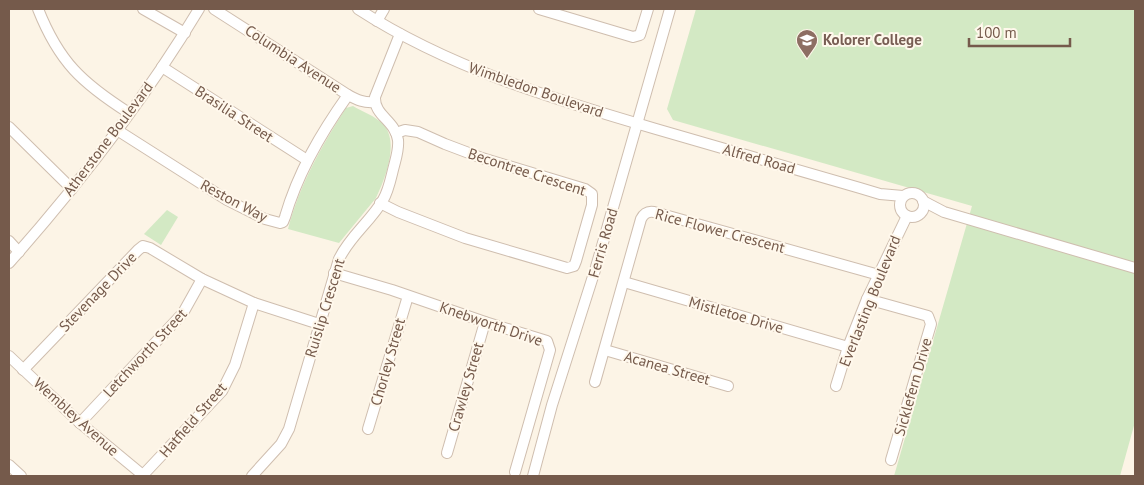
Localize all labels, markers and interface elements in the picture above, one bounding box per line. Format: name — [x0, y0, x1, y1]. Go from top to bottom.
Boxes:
scale bar — [969, 15, 1070, 47]
street label: Columbia Avenue — [242, 20, 345, 97]
text: 100 m — [976, 23, 1017, 42]
school or university icon: Kolorer College — [795, 28, 819, 59]
place label: Kolorer College — [823, 30, 922, 49]
street label: Wimbledon Boulevard — [466, 58, 606, 122]
street label: Atherstone Boulevard — [58, 78, 157, 200]
street label: Brasilia Street — [191, 81, 277, 146]
street label: Alfred Road — [721, 139, 798, 178]
street label: Becontree Crescent — [466, 144, 588, 200]
street label: Reston Way — [197, 175, 271, 226]
street label: Rice Flower Crescent — [653, 204, 787, 257]
street label: Ferris Road — [584, 206, 622, 280]
street label: Everlasting Boulevard — [835, 232, 905, 369]
street label: Stevenage Drive — [55, 248, 141, 336]
street label: Ruislip Crescent — [300, 256, 349, 360]
street label: Mistletoe Drive — [687, 292, 786, 337]
street label: Knebworth Drive — [437, 297, 545, 350]
street label: Letchworth Street — [99, 304, 191, 401]
street label: Chorley Street — [366, 316, 409, 408]
street label: Sicklefern Drive — [889, 336, 936, 438]
street label: Crawley Street — [444, 340, 487, 434]
street label: Acanea Street — [622, 346, 712, 389]
street label: Wembley Avenue — [30, 373, 123, 460]
street label: Hatfield Street — [155, 378, 230, 461]

